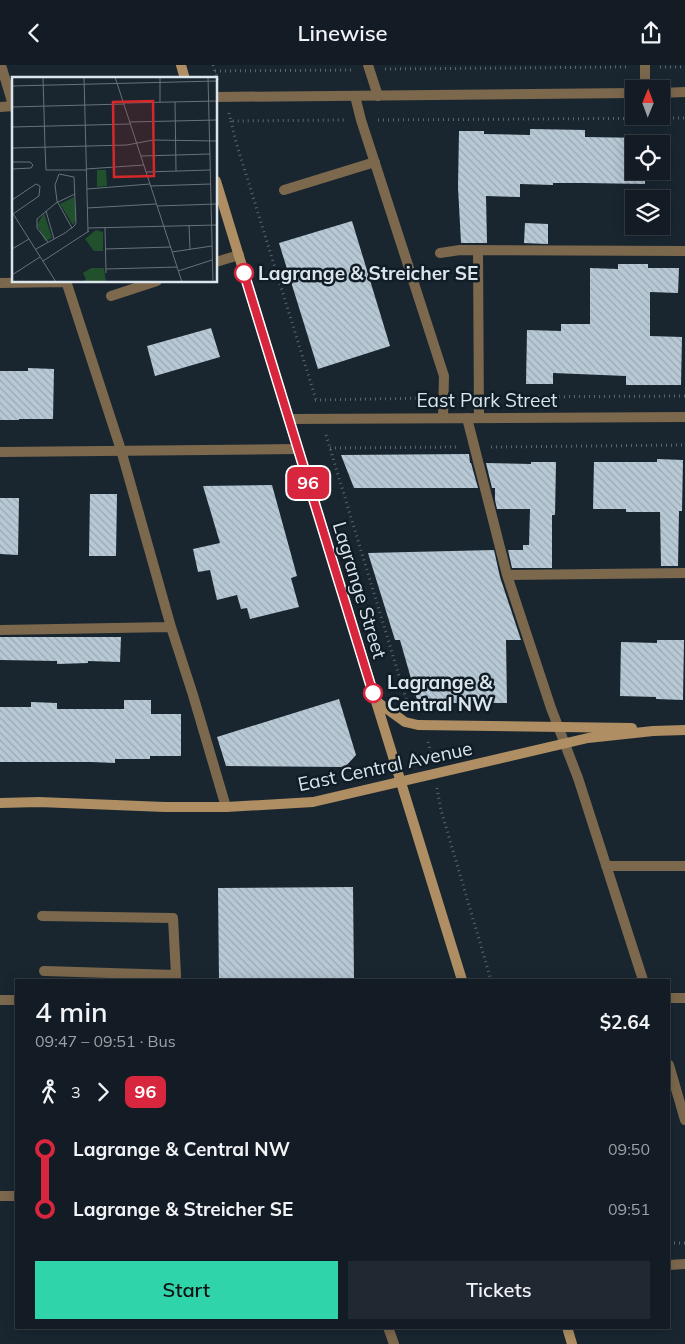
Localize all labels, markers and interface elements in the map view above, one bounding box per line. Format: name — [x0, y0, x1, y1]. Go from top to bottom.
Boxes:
icon: back — [20, 19, 48, 47]
text: Linewise — [297, 19, 388, 47]
icon: share — [637, 19, 665, 47]
inset map — [12, 77, 218, 283]
north arrow — [625, 80, 670, 125]
map controls — [625, 80, 670, 235]
button: locate — [625, 135, 670, 180]
button: layers — [625, 190, 670, 235]
place label: Lagrange & Streicher SE — [258, 261, 478, 285]
marker: Lagrange & Streicher SE — [234, 263, 254, 283]
street label: East Park Street — [417, 388, 558, 412]
line badge: 96 — [286, 467, 330, 499]
text: 96 — [297, 471, 319, 494]
street label: Lagrange Street — [328, 519, 392, 662]
place label: Lagrange & Central NW — [387, 670, 493, 716]
marker: Lagrange & Central NW — [363, 683, 383, 703]
street label: East Central Avenue — [296, 736, 474, 796]
text: 4 min — [35, 994, 108, 1029]
text: $2.64 — [600, 1010, 650, 1034]
text: 09:47 – 09:51 · Bus — [35, 1031, 176, 1051]
icon: walk — [35, 1078, 63, 1106]
icon: forward — [89, 1078, 117, 1106]
text: 96 — [135, 1080, 156, 1103]
text: 3 — [71, 1082, 81, 1102]
text: Lagrange & Central NW — [73, 1137, 290, 1161]
text: 09:50 — [608, 1139, 650, 1159]
text: Lagrange & Streicher SE — [73, 1197, 293, 1221]
text: 09:51 — [608, 1199, 650, 1219]
button: Start — [35, 1261, 338, 1319]
button: Tickets — [348, 1261, 650, 1319]

